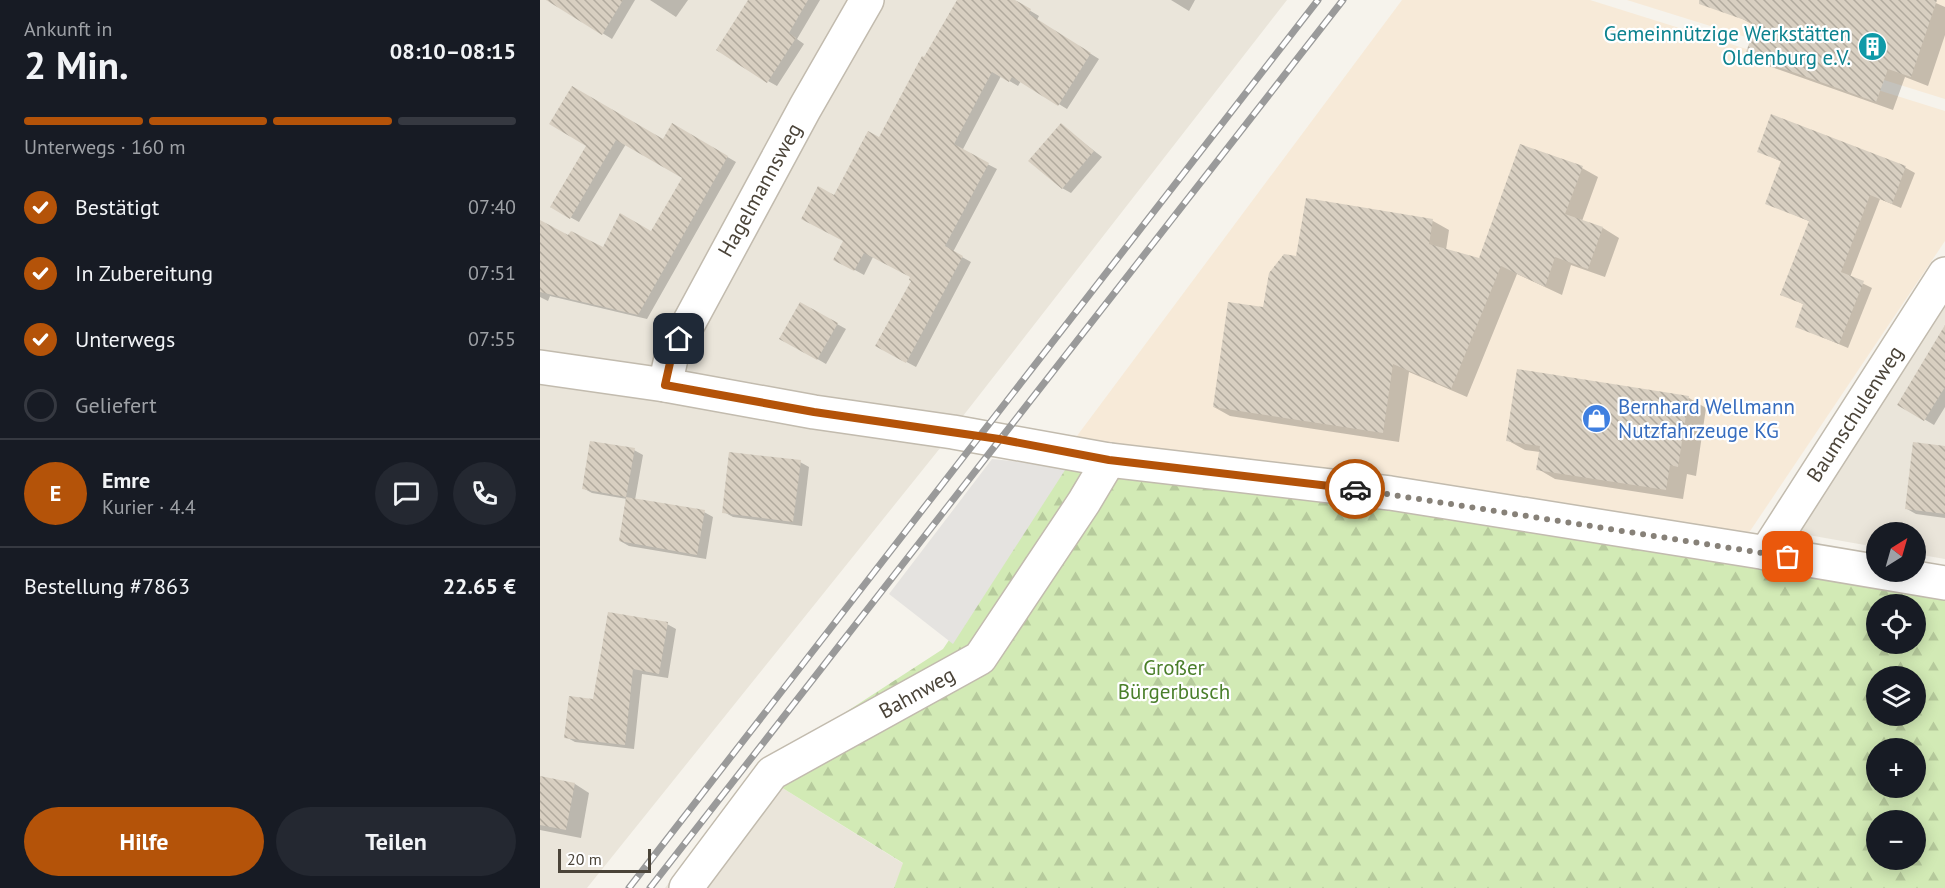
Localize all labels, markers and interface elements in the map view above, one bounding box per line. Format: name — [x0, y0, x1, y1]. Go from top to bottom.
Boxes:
text: Ankunft in — [24, 16, 112, 42]
place label: Gemeinnützige Werkstätten Oldenburg e.V. — [1604, 20, 1851, 71]
building icon: Gemeinnützige Werkstätten Oldenburg e.V. — [1856, 30, 1888, 62]
text: 08:10–08:15 — [390, 37, 516, 65]
text: 2 Min. — [24, 39, 129, 90]
street label: Hagelmannsweg — [712, 118, 807, 261]
text: Unterwegs · 160 m — [24, 134, 185, 160]
icon: check — [24, 191, 57, 224]
text: Bestätigt — [75, 193, 159, 221]
text: 07:40 — [468, 194, 516, 220]
icon: check — [24, 257, 57, 290]
text: In Zubereitung — [75, 259, 213, 287]
text: 07:51 — [468, 260, 516, 286]
pin — [653, 313, 704, 364]
icon: home — [662, 322, 695, 355]
icon: check — [24, 323, 57, 356]
text: Unterwegs — [75, 325, 175, 353]
text: 07:55 — [468, 326, 516, 352]
street label: Baumschulenweg — [1800, 340, 1909, 487]
text: Geliefert — [75, 391, 157, 419]
place label: Bernhard Wellmann Nutzfahrzeuge KG — [1618, 393, 1795, 444]
shop icon: Bernhard Wellmann Nutzfahrzeuge KG — [1581, 403, 1613, 435]
courier — [1325, 459, 1385, 519]
button: chat — [375, 462, 438, 525]
button: phone — [453, 462, 516, 525]
text: Emre — [102, 466, 150, 494]
icon: car — [1339, 473, 1372, 506]
text: E — [50, 479, 61, 507]
text: Kurier · 4.4 — [102, 494, 196, 520]
north arrow — [1866, 522, 1926, 582]
map controls — [1866, 522, 1926, 870]
pin — [1762, 531, 1813, 582]
icon: bag — [1771, 540, 1804, 573]
text: Bestellung #7863 — [24, 572, 190, 600]
text: 22.65 € — [443, 572, 516, 600]
button: locate — [1866, 594, 1926, 654]
park label: Großer Bürgerbusch — [1118, 654, 1230, 705]
street label: Bahnweg — [874, 661, 959, 724]
button: layers — [1866, 666, 1926, 726]
button: + — [1866, 738, 1926, 798]
button: Hilfe — [24, 807, 264, 876]
button: Teilen — [276, 807, 516, 876]
button: − — [1866, 810, 1926, 870]
scale bar — [558, 846, 651, 874]
text: 20 m — [567, 849, 602, 869]

